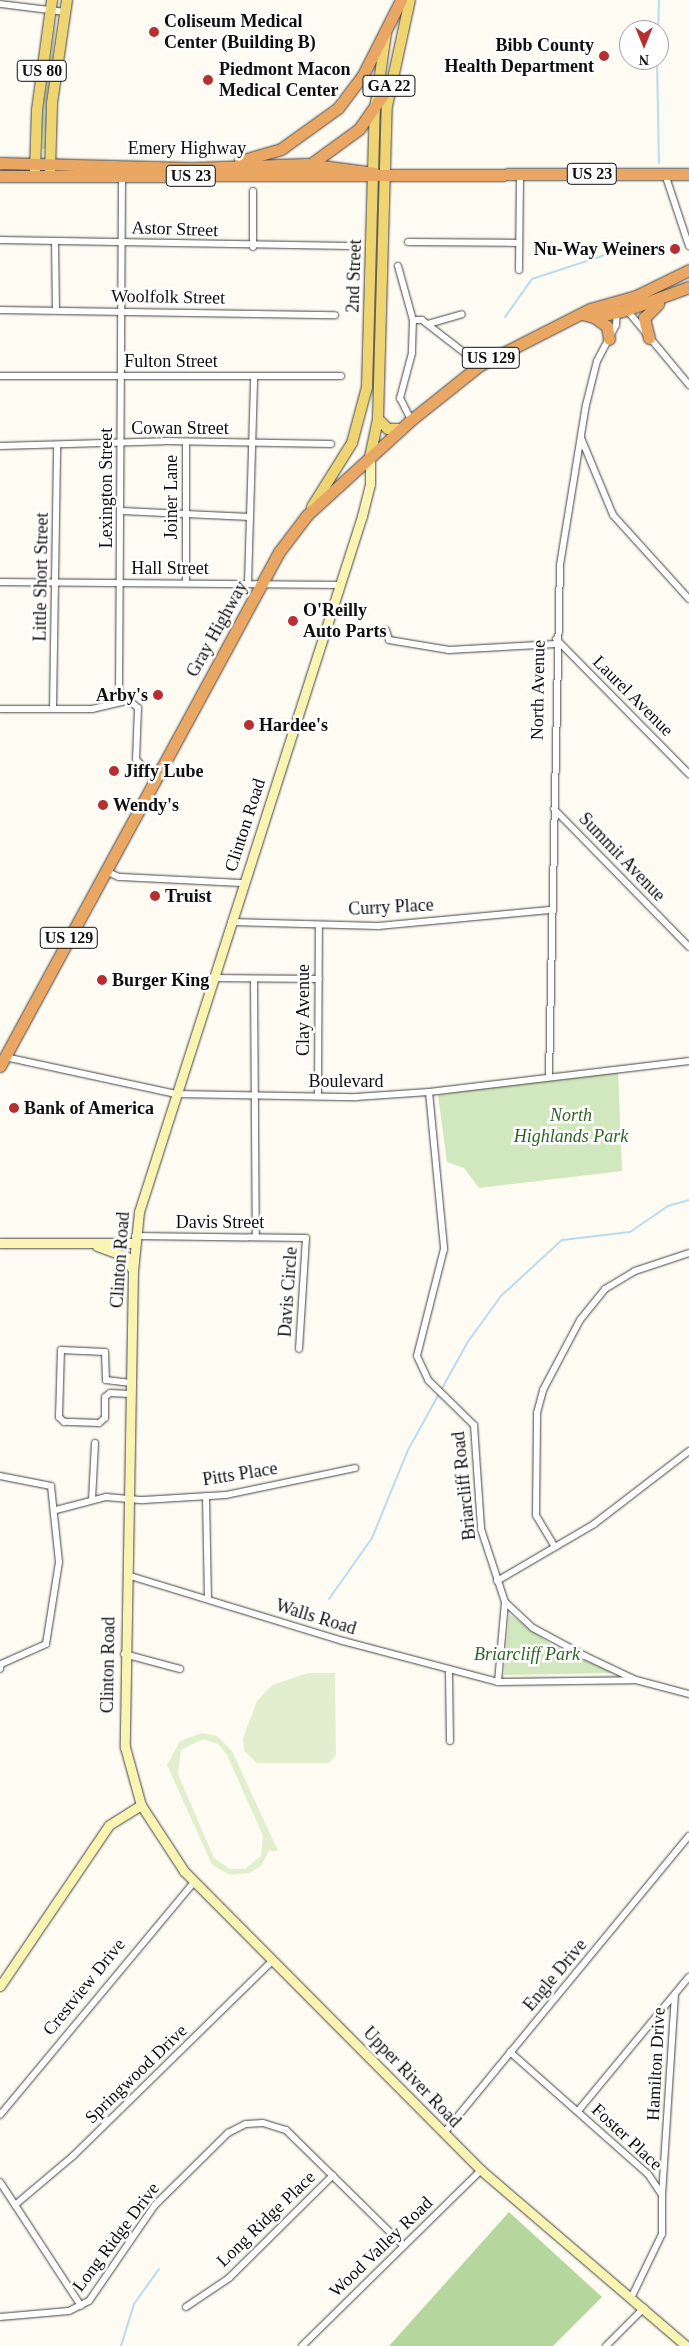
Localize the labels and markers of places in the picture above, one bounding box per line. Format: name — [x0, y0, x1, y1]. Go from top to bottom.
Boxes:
place label: Coliseum Medical Center (Building B) — [164, 11, 316, 54]
marker: Coliseum Medical Center (Building B) — [148, 26, 160, 38]
place label: Bibb County Health Department — [445, 35, 594, 78]
marker: Bibb County Health Department — [598, 50, 610, 62]
place label: Piedmont Macon Medical Center — [219, 59, 350, 102]
marker: Piedmont Macon Medical Center — [201, 73, 215, 87]
place label: Nu-Way Weiners — [533, 238, 665, 260]
marker: Nu-Way Weiners — [669, 243, 681, 255]
place label: O'Reilly Auto Parts — [303, 600, 386, 642]
marker: O'Reilly Auto Parts — [287, 615, 299, 627]
place label: Arby's — [96, 684, 148, 706]
marker: Arby's — [152, 689, 164, 701]
place label: Hardee's — [259, 714, 328, 736]
marker: Hardee's — [243, 719, 255, 731]
place label: Jiffy Lube — [124, 760, 204, 782]
marker: Jiffy Lube — [108, 765, 120, 777]
place label: Wendy's — [113, 794, 179, 816]
marker: Wendy's — [97, 799, 109, 811]
place label: Truist — [165, 885, 212, 907]
marker: Truist — [149, 890, 161, 902]
place label: Burger King — [112, 969, 209, 991]
marker: Burger King — [96, 974, 108, 986]
place label: Bank of America — [24, 1097, 155, 1119]
marker: Bank of America — [8, 1102, 20, 1114]

